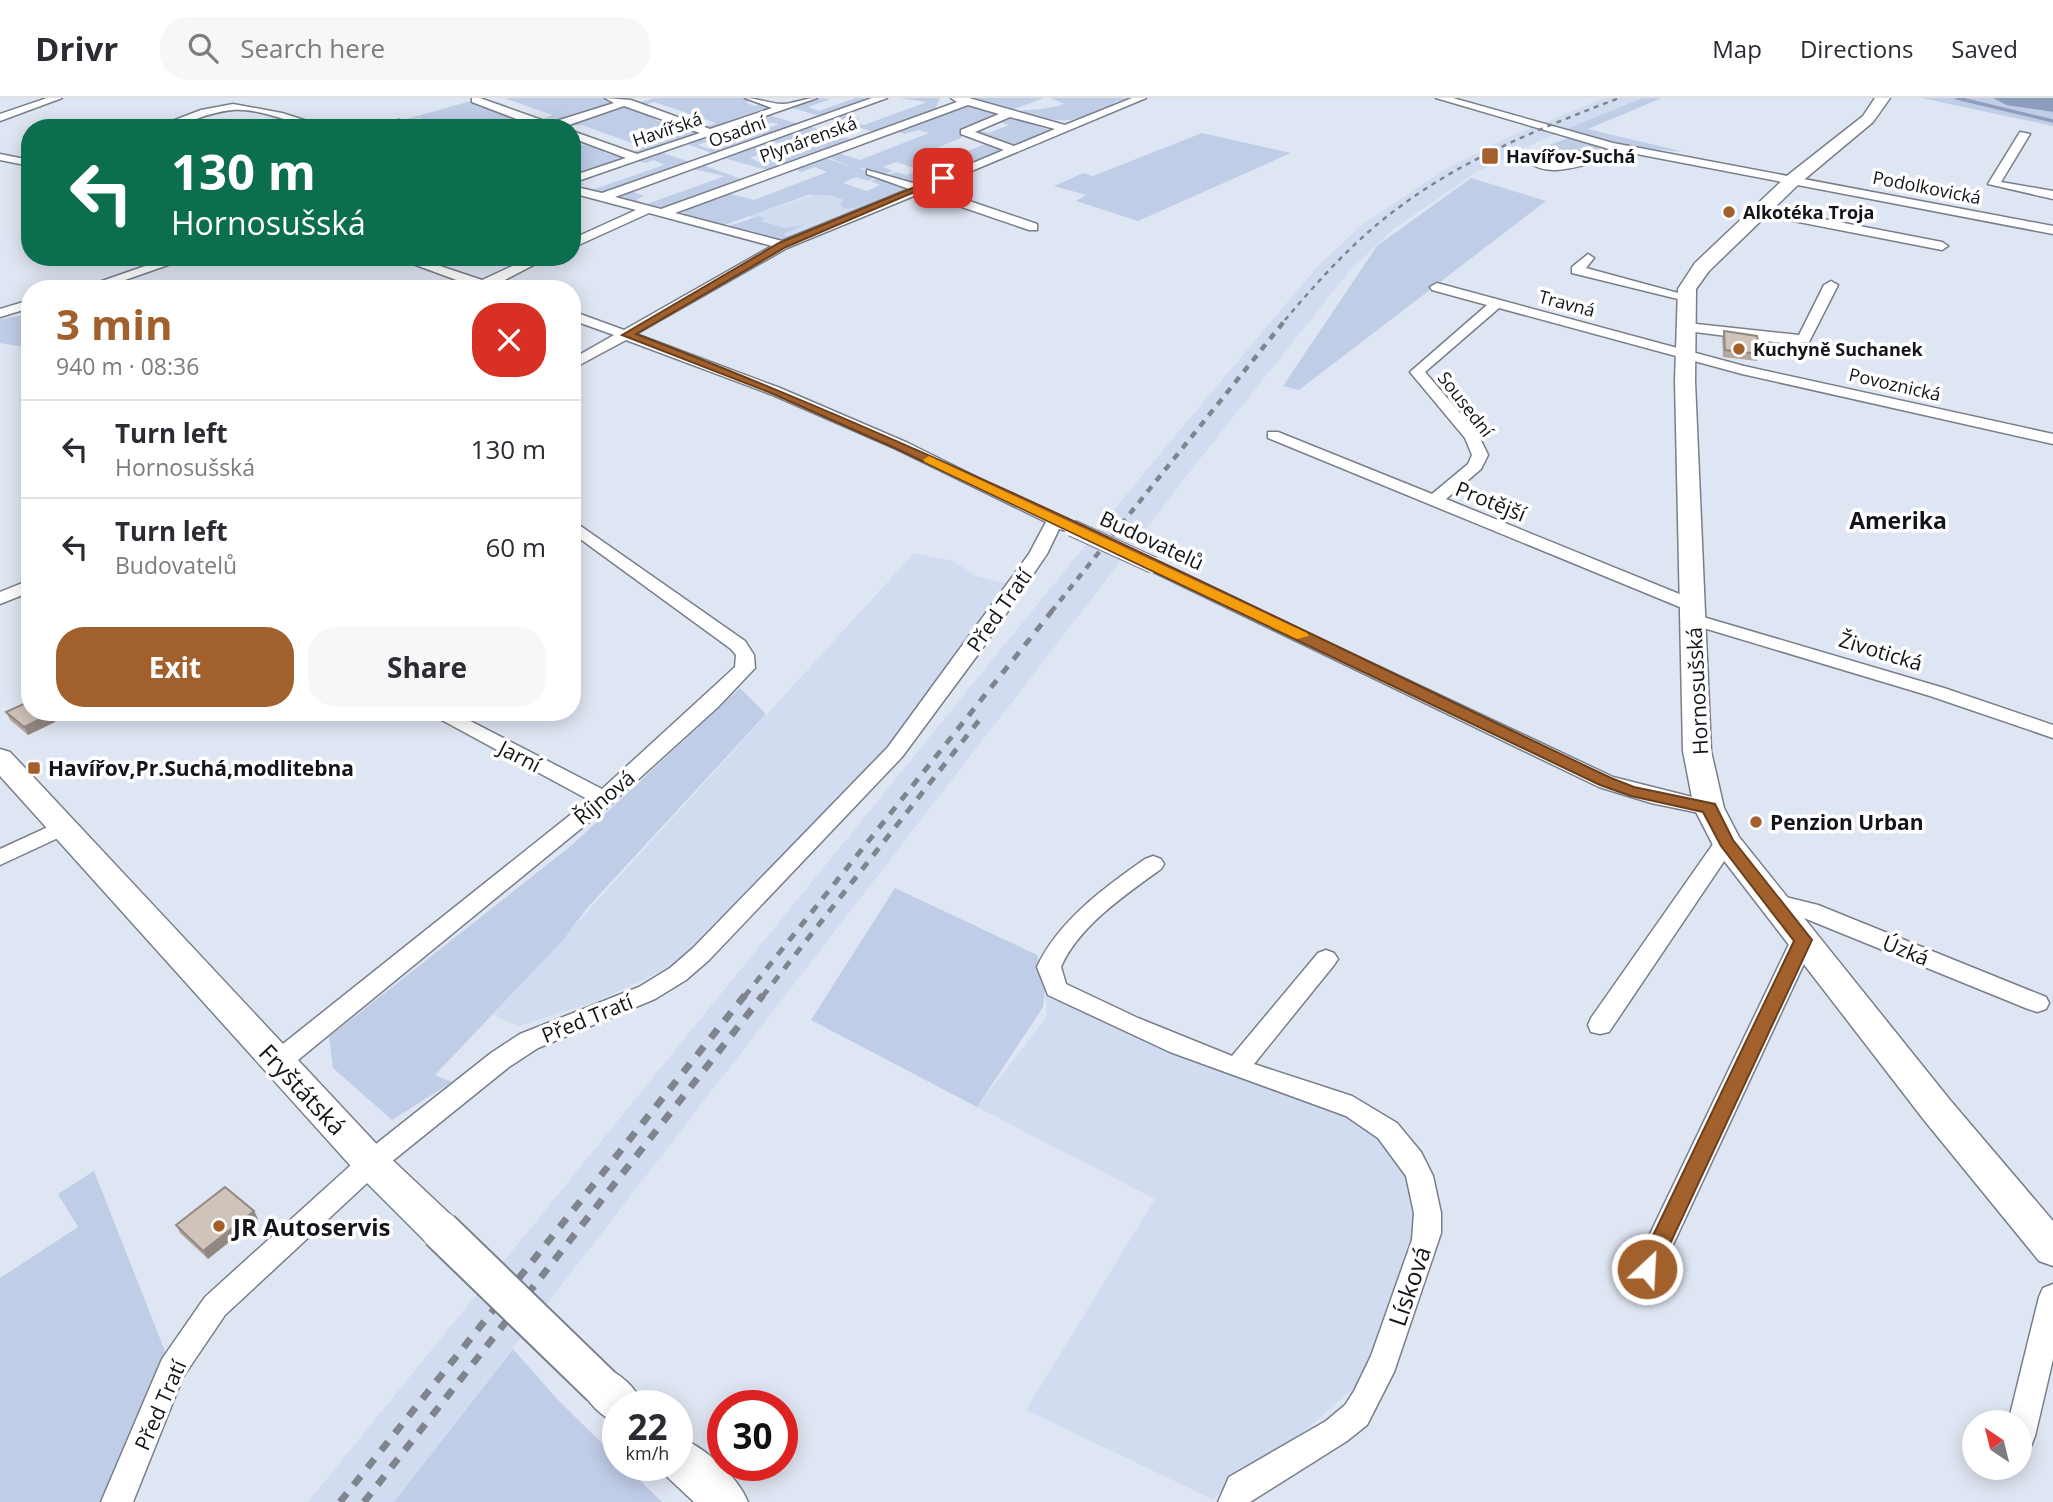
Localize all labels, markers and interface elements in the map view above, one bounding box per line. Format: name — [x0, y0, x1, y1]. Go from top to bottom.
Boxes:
search box — [160, 17, 650, 80]
text: Drivr — [35, 26, 118, 71]
icon: search — [184, 29, 222, 67]
text: Search here — [240, 30, 385, 66]
text: Map — [1712, 32, 1762, 65]
text: Directions — [1800, 32, 1913, 65]
text: Saved — [1951, 32, 2018, 65]
street label: Havířská — [629, 106, 705, 152]
street label: Osadní — [705, 109, 769, 152]
street label: Plynárenská — [756, 110, 860, 168]
text: 130 m — [171, 138, 316, 204]
place label: Havířov-Suchá — [1506, 144, 1635, 168]
marker: Havířov-Suchá — [1480, 146, 1500, 166]
icon: left — [56, 147, 147, 238]
pin — [913, 148, 973, 208]
icon: arrive — [924, 159, 962, 197]
street label: Podolkovická — [1871, 165, 1983, 209]
place label: Alkotéka Troja — [1743, 200, 1874, 224]
text: Hornosušská — [171, 201, 366, 244]
marker: Alkotéka Troja — [1721, 204, 1737, 220]
street label: Travná — [1536, 284, 1598, 322]
text: 3 min — [56, 295, 173, 352]
button: close — [472, 303, 546, 377]
place label: Kuchyně Suchanek — [1753, 337, 1923, 361]
marker: Kuchyně Suchanek — [1731, 341, 1747, 357]
text: 940 m · 08:36 — [56, 350, 199, 382]
street label: Povoznická — [1847, 362, 1943, 406]
street label: Sousední — [1433, 366, 1499, 442]
text: Turn left — [115, 415, 227, 451]
icon: left — [56, 430, 94, 468]
text: 130 m — [471, 431, 546, 467]
text: Hornosušská — [115, 451, 255, 483]
street label: Protější — [1452, 474, 1531, 528]
street label: Budovatelů — [1096, 504, 1208, 576]
district label: Amerika — [1849, 504, 1947, 536]
text: Turn left — [115, 513, 227, 549]
icon: left — [56, 528, 94, 566]
text: 60 m — [485, 529, 546, 565]
text: Budovatelů — [115, 549, 237, 581]
street label: Před Tratí — [960, 562, 1038, 657]
street label: Životická — [1836, 625, 1926, 677]
street label: Hornosušská — [1680, 626, 1714, 756]
button: Exit — [56, 627, 294, 707]
button: Share — [308, 627, 546, 707]
street label: Jarní — [492, 733, 547, 779]
place label: Havířov,Pr.Suchá,modlitebna — [48, 754, 354, 782]
marker: Havířov,Pr.Suchá,modlitebna — [26, 760, 42, 776]
street label: Říjnová — [568, 763, 640, 831]
place label: Penzion Urban — [1770, 808, 1924, 836]
marker: Penzion Urban — [1748, 814, 1764, 830]
street label: Úzká — [1879, 928, 1933, 972]
street label: Před Tratí — [537, 987, 637, 1049]
street label: Fryštátská — [252, 1036, 354, 1142]
place label: JR Autoservis — [231, 1210, 391, 1243]
marker: JR Autoservis — [211, 1218, 227, 1234]
position arrow — [1610, 1232, 1684, 1306]
street label: Lísková — [1380, 1242, 1438, 1330]
street label: Před Tratí — [128, 1355, 193, 1455]
speed limit sign: 30 — [707, 1390, 798, 1481]
text: 22 — [627, 1403, 668, 1450]
north arrow — [1962, 1410, 2032, 1480]
map controls — [1962, 1410, 2032, 1480]
text: km/h — [626, 1441, 669, 1465]

